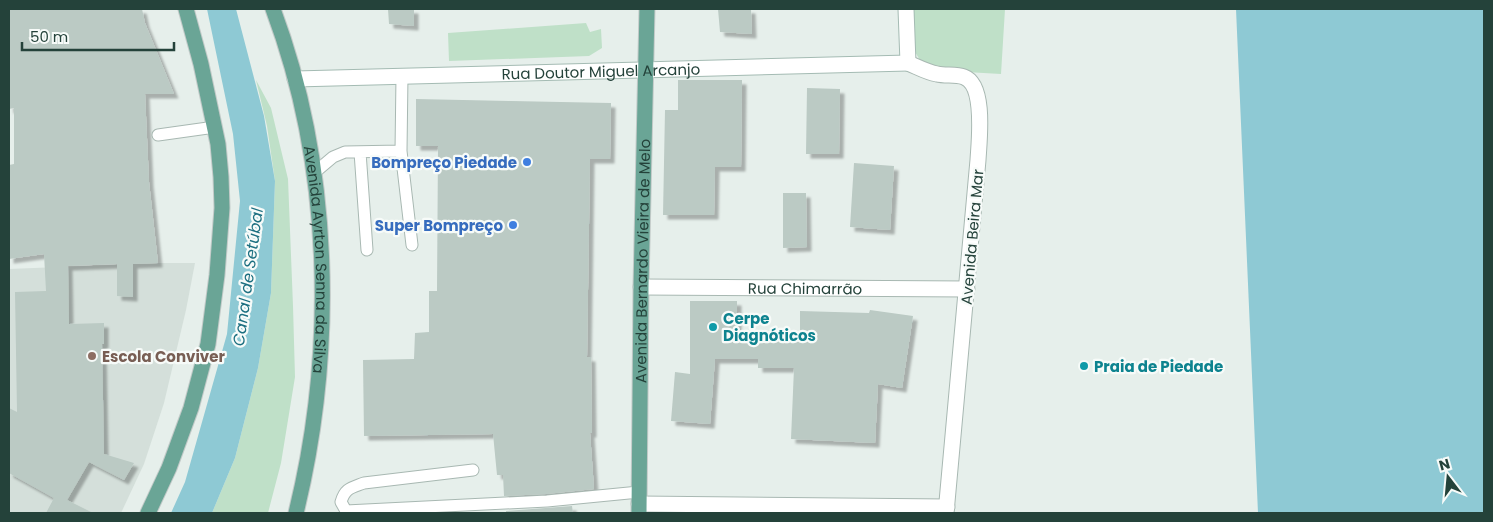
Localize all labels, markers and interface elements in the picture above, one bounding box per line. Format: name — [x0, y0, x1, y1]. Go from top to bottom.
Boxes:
scale bar — [22, 20, 175, 52]
text: 50 m — [30, 26, 68, 47]
street label: Rua Doutor Miguel Arcanjo — [501, 58, 701, 84]
street label: Avenida Bernardo Vieira de Melo — [630, 139, 655, 383]
street label: Avenida Ayrton Senna da Silva — [299, 144, 333, 374]
place label: Bompreço Piedade — [371, 152, 517, 173]
marker: Bompreço Piedade — [521, 156, 533, 168]
street label: Avenida Beira Mar — [956, 168, 988, 306]
water label: Canal de Setúbal — [227, 206, 269, 348]
place label: Super Bompreço — [375, 215, 503, 236]
marker: Super Bompreço — [507, 219, 519, 231]
street label: Rua Chimarrão — [748, 277, 862, 299]
place label: Cerpe Diagnóticos — [723, 308, 816, 346]
marker: Cerpe Diagnóticos — [707, 321, 719, 333]
place label: Escola Conviver — [102, 346, 225, 367]
marker: Escola Conviver — [86, 350, 98, 362]
place label: Praia de Piedade — [1094, 356, 1223, 377]
marker: Praia de Piedade — [1078, 360, 1090, 372]
north arrow — [1423, 452, 1473, 502]
text: N — [1437, 453, 1452, 476]

